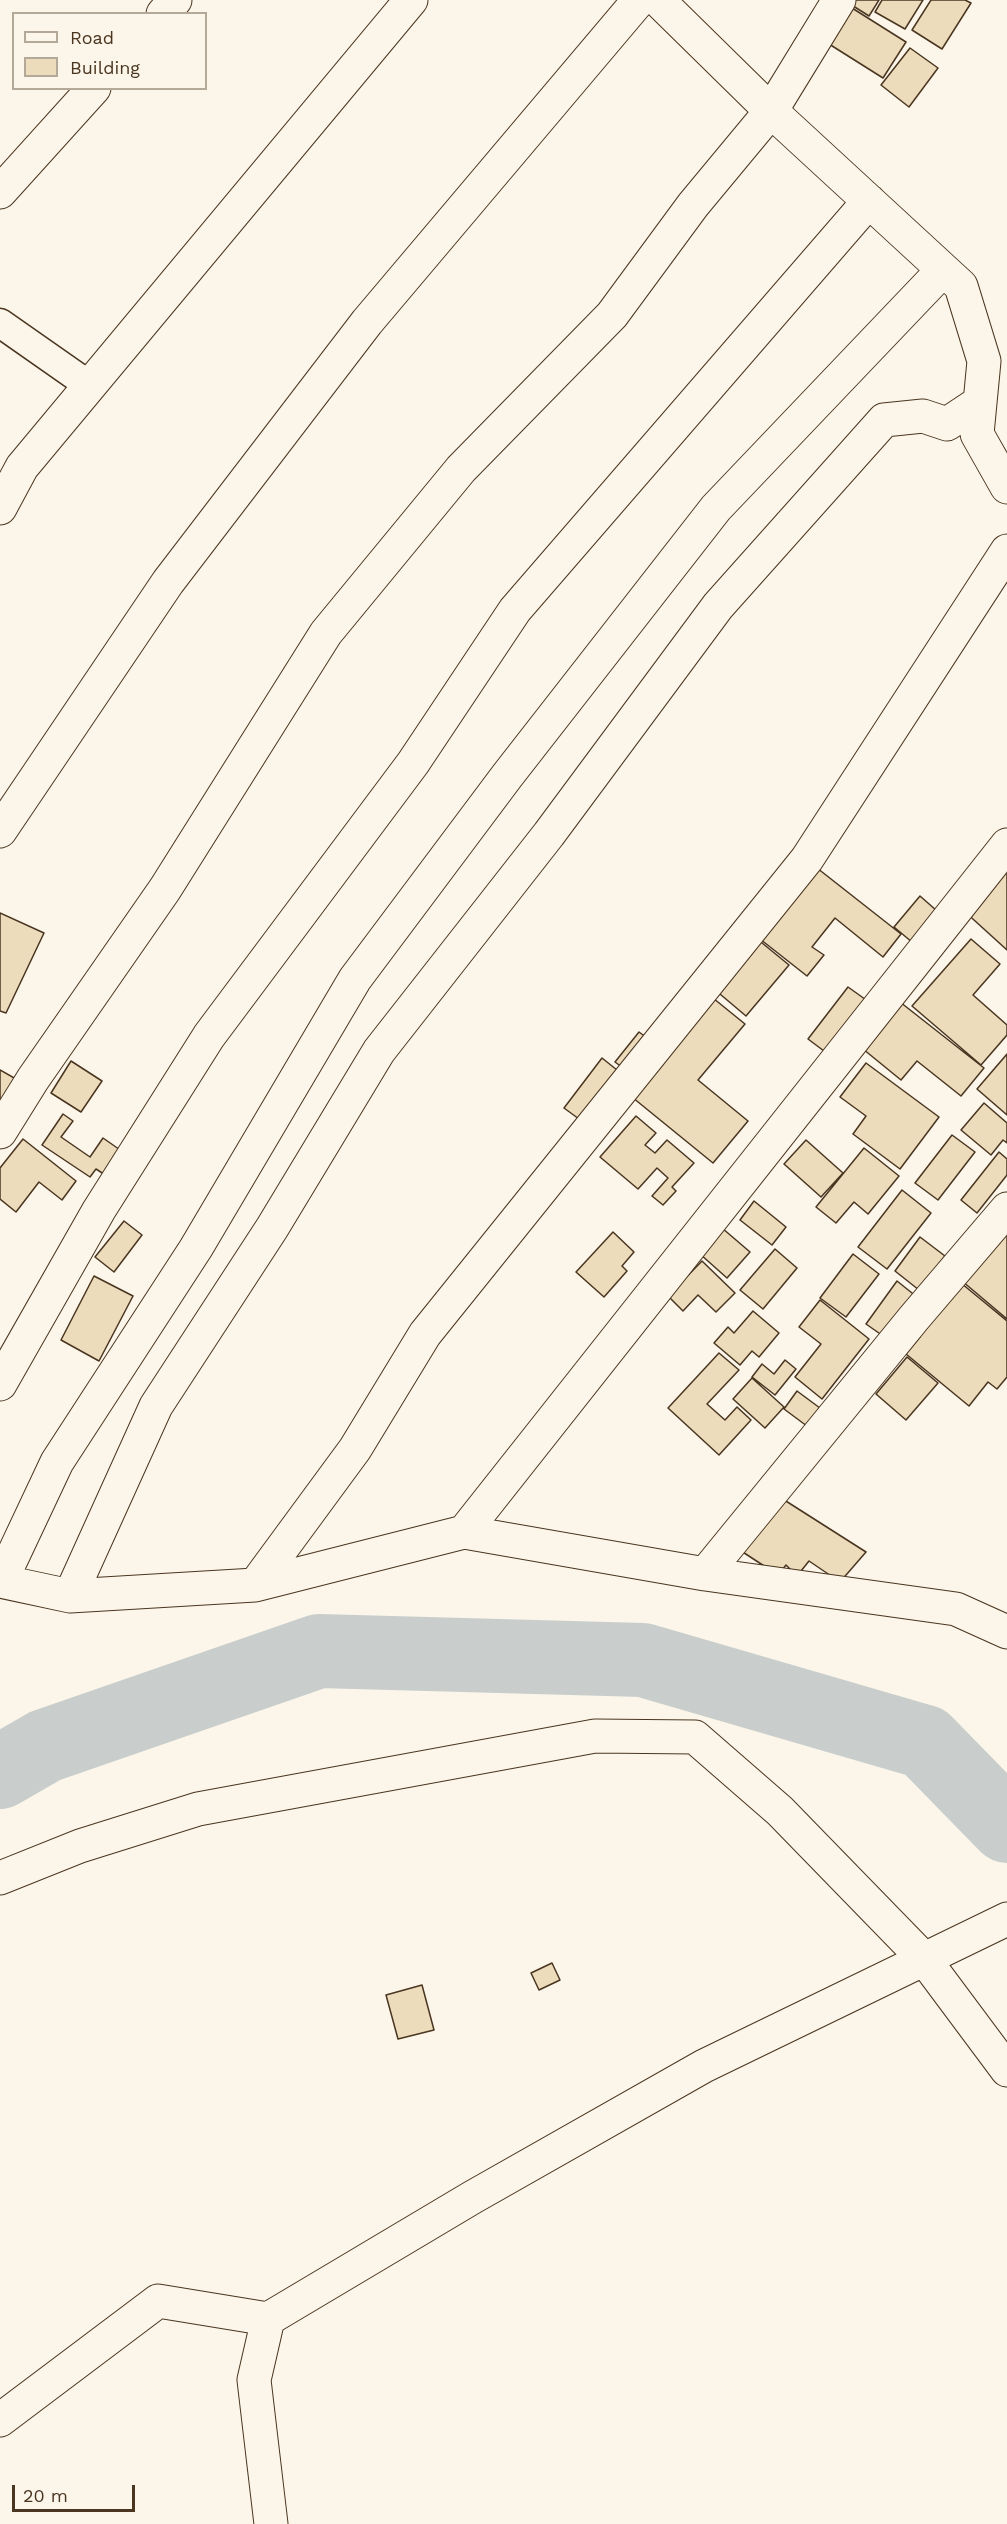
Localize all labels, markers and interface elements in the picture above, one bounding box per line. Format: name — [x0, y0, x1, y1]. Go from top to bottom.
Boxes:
legend — [12, 12, 207, 90]
text: Road — [70, 27, 114, 48]
text: Building — [70, 57, 140, 78]
scale bar — [15, 2473, 138, 2511]
text: 20 m — [23, 2485, 68, 2506]

